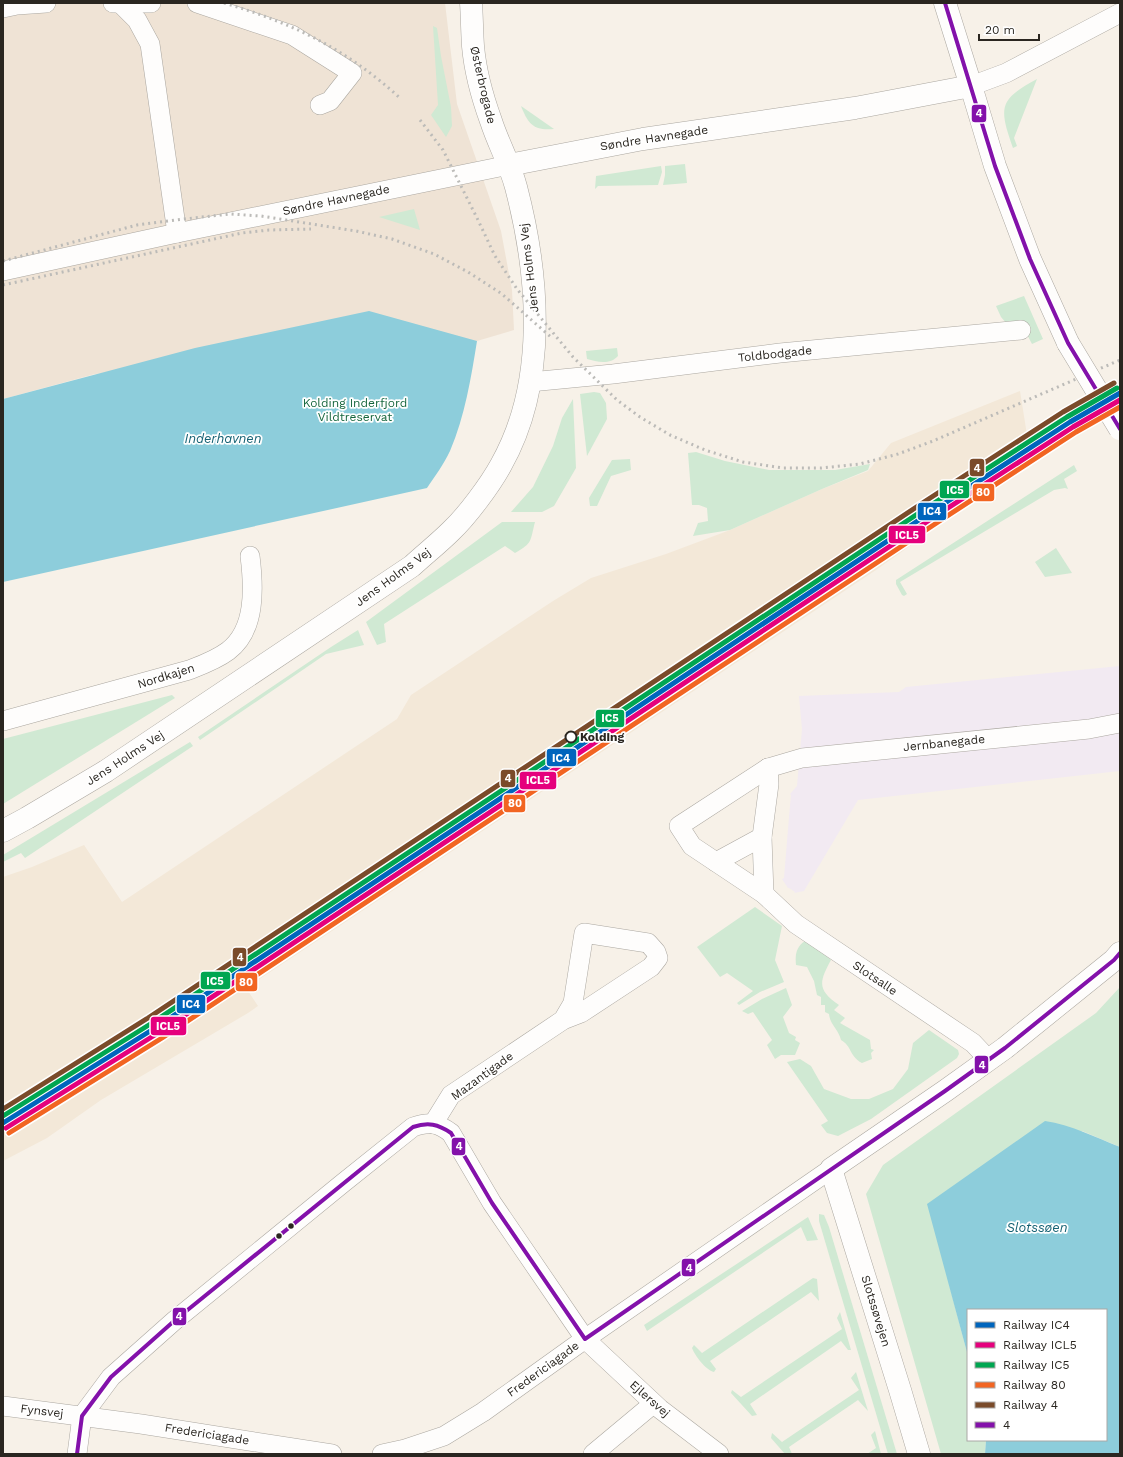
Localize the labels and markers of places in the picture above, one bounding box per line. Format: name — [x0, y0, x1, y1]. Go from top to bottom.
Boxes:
marker: Kolding — [564, 730, 578, 744]
place label: Kolding — [580, 730, 624, 744]
unlabelled marker — [286, 1221, 296, 1231]
unlabelled marker — [274, 1231, 284, 1241]

